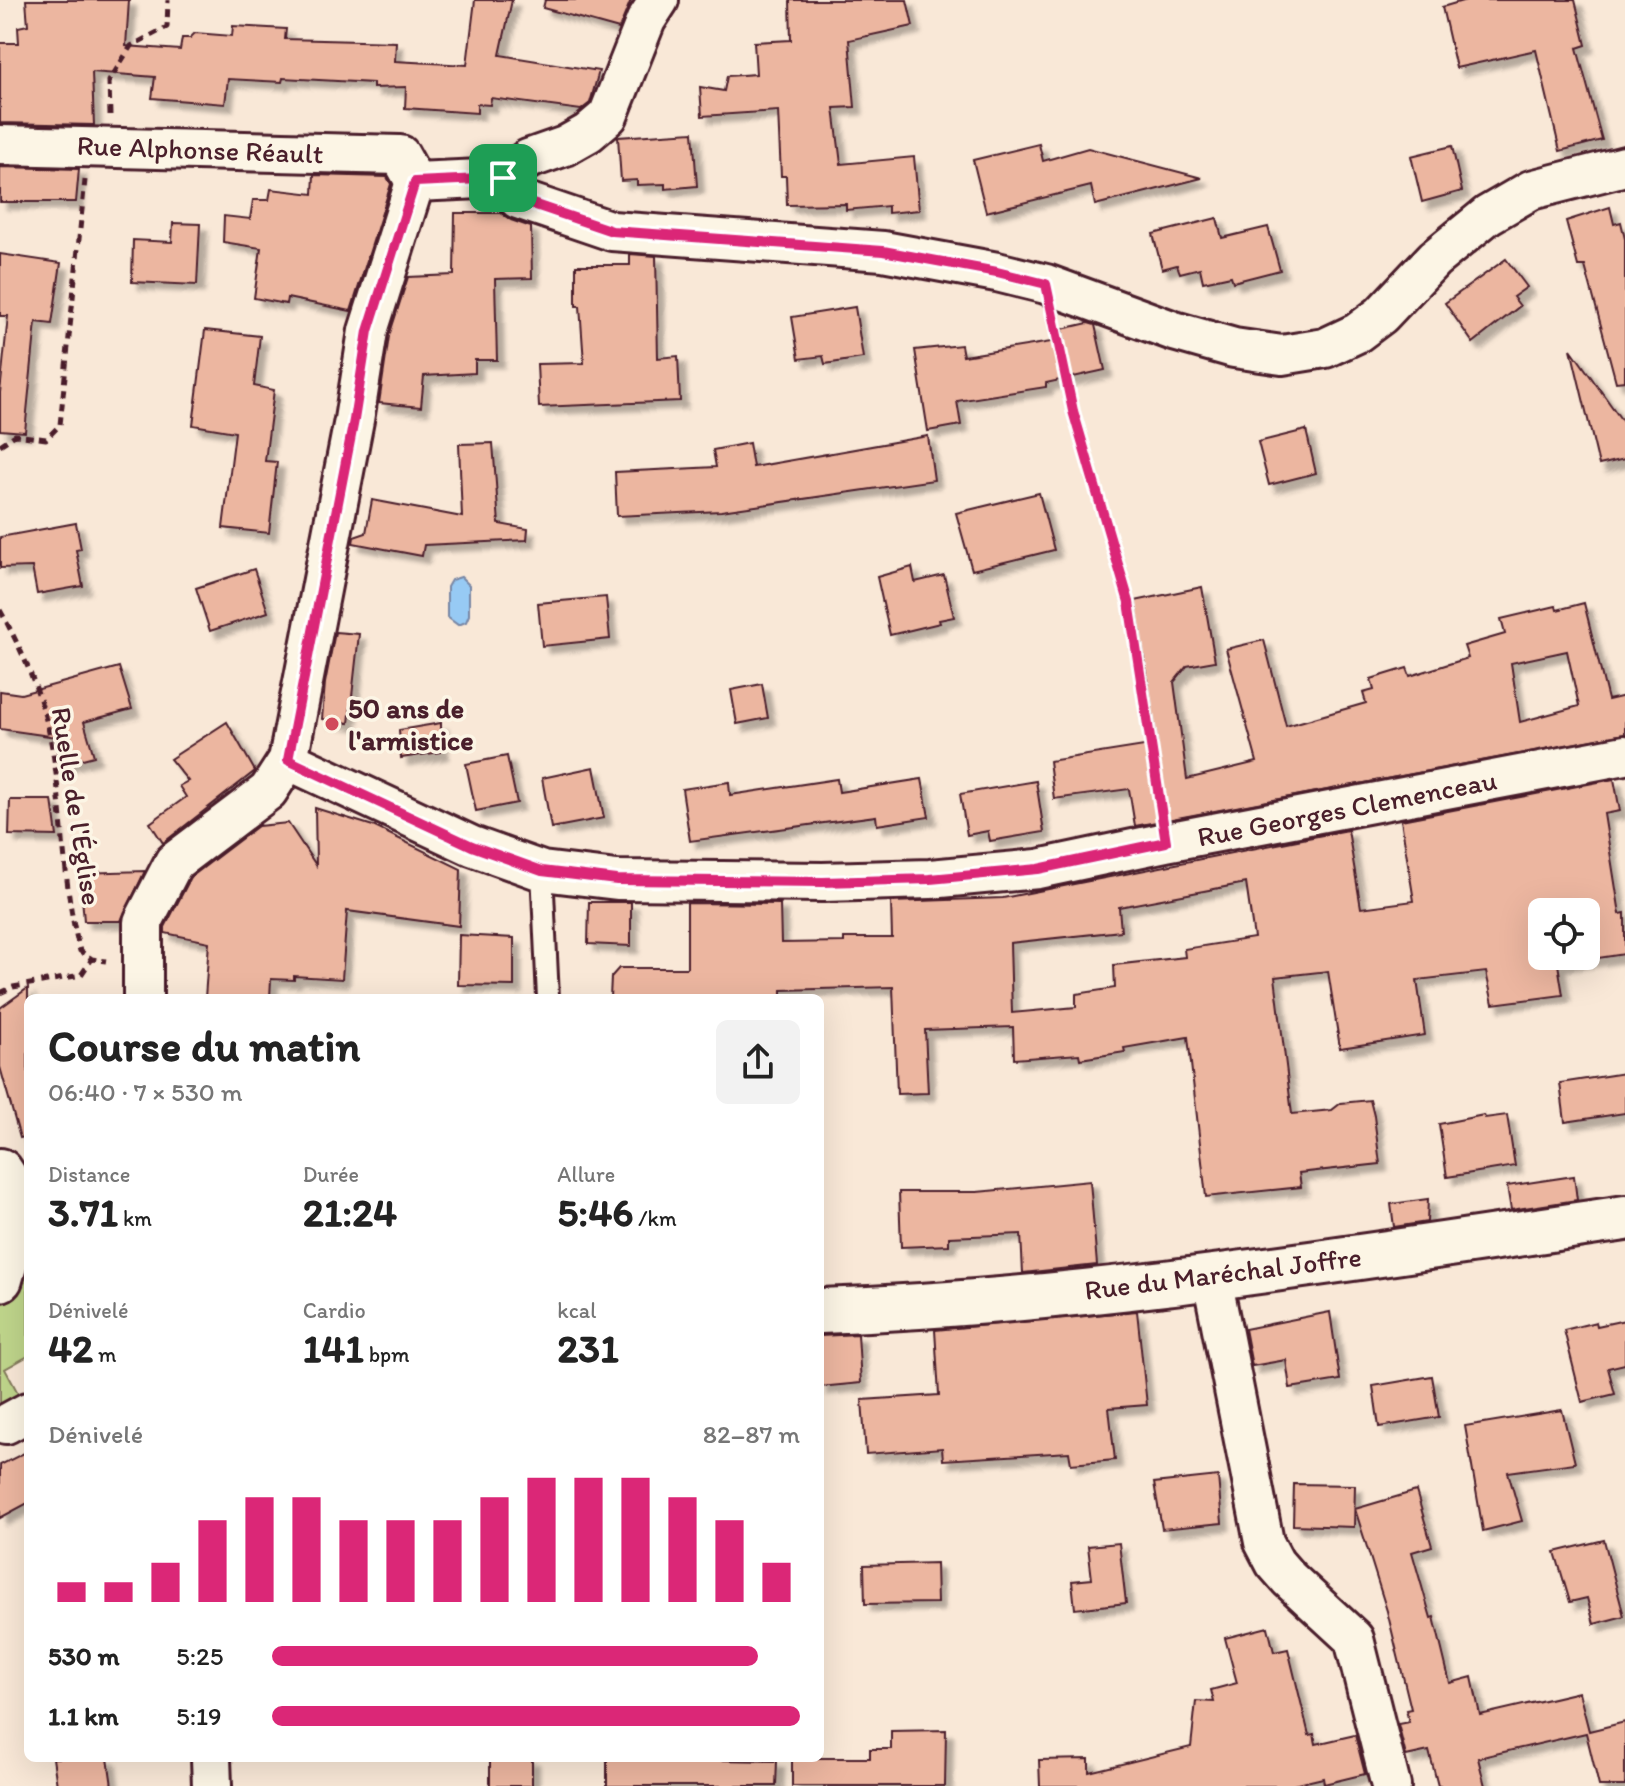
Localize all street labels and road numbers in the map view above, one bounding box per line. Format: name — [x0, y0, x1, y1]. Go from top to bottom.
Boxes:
street label: Rue Alphonse Réault — [76, 128, 324, 170]
street label: Ruelle de l'Église — [45, 705, 109, 907]
street label: Rue Georges Clemenceau — [1194, 762, 1500, 854]
street label: Rue du Maréchal Joffre — [1083, 1239, 1363, 1307]

